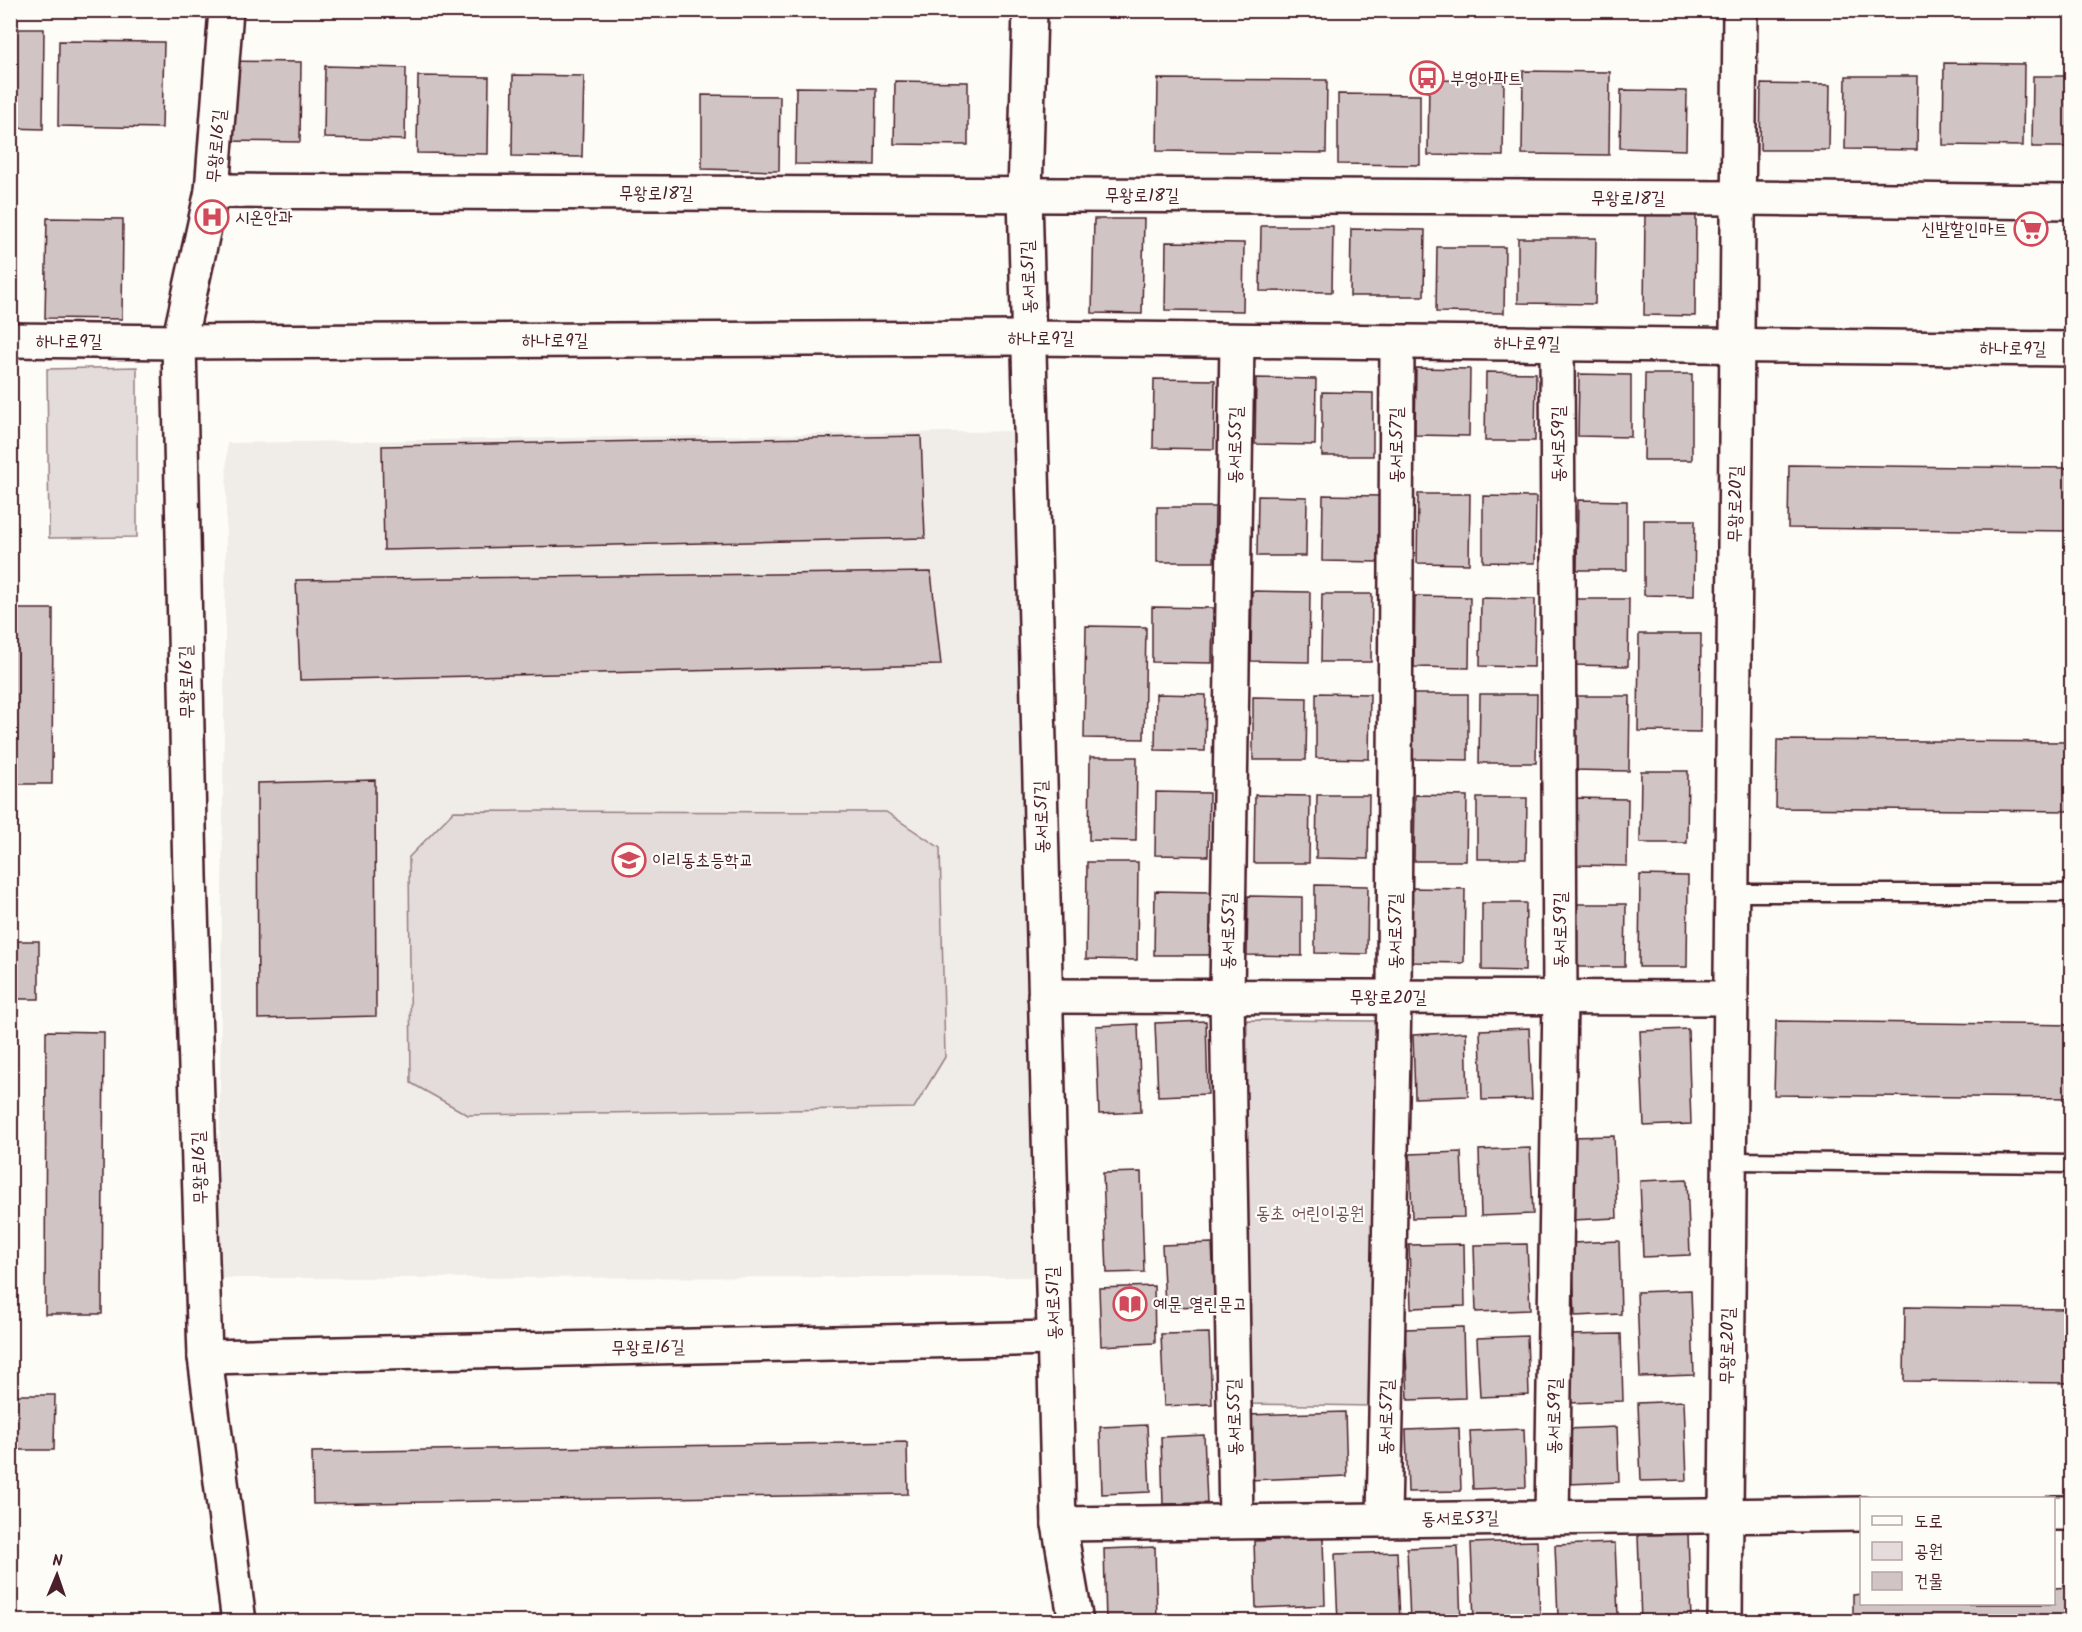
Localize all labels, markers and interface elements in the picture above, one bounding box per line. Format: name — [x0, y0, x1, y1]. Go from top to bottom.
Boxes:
bus stop icon: 부영아파트 — [1409, 60, 1445, 96]
place label: 부영아파트 — [1450, 65, 1522, 94]
street label: 무왕로16길 — [200, 108, 235, 184]
street label: 무왕로18길 — [619, 180, 694, 209]
street label: 무왕로18길 — [1105, 182, 1180, 211]
street label: 무왕로18길 — [1591, 185, 1666, 214]
hospital icon: 시온안과 — [194, 199, 230, 235]
place label: 시온안과 — [235, 204, 293, 233]
supermarket icon: 신발할인마트 — [2013, 211, 2049, 247]
place label: 신발할인마트 — [1921, 216, 2008, 245]
street label: 동서로51길 — [1014, 239, 1045, 314]
street label: 하나로9길 — [1008, 325, 1075, 354]
street label: 하나로9길 — [522, 327, 589, 356]
street label: 하나로9길 — [36, 328, 103, 357]
street label: 하나로9길 — [1493, 329, 1561, 360]
street label: 하나로9길 — [1979, 334, 2047, 365]
street label: 동서로59길 — [1545, 405, 1574, 482]
street label: 동서로55길 — [1221, 406, 1252, 484]
street label: 동서로57길 — [1383, 407, 1412, 483]
street label: 무왕로20길 — [1721, 465, 1752, 543]
street label: 무왕로16길 — [172, 644, 203, 719]
street label: 동서로51길 — [1027, 780, 1058, 854]
school or university icon: 이리동초등학교 — [611, 842, 647, 878]
place label: 이리동초등학교 — [652, 847, 753, 876]
street label: 동서로59길 — [1547, 891, 1576, 968]
street label: 동서로55길 — [1214, 892, 1245, 970]
street label: 동서로57길 — [1382, 893, 1411, 969]
street label: 무왕로20길 — [1349, 984, 1427, 1013]
street label: 무왕로16길 — [185, 1130, 216, 1205]
park label: 동초 어린이공원 — [1256, 1200, 1364, 1229]
street label: 동서로51길 — [1039, 1265, 1070, 1340]
library icon: 예문 열린문고 — [1112, 1286, 1148, 1322]
place label: 예문 열린문고 — [1153, 1291, 1247, 1320]
street label: 무왕로20길 — [1713, 1307, 1744, 1385]
street label: 무왕로16길 — [611, 1333, 686, 1364]
street label: 동서로59길 — [1540, 1377, 1571, 1454]
street label: 동서로55길 — [1220, 1378, 1251, 1456]
street label: 동서로57길 — [1372, 1378, 1403, 1455]
legend — [1860, 1497, 2055, 1605]
street label: 동서로53길 — [1421, 1504, 1500, 1535]
text: 도로 — [1914, 1508, 1943, 1537]
text: 공원 — [1914, 1538, 1943, 1567]
north arrow — [27, 1545, 87, 1605]
text: N — [52, 1549, 63, 1574]
text: 건물 — [1914, 1568, 1943, 1597]

